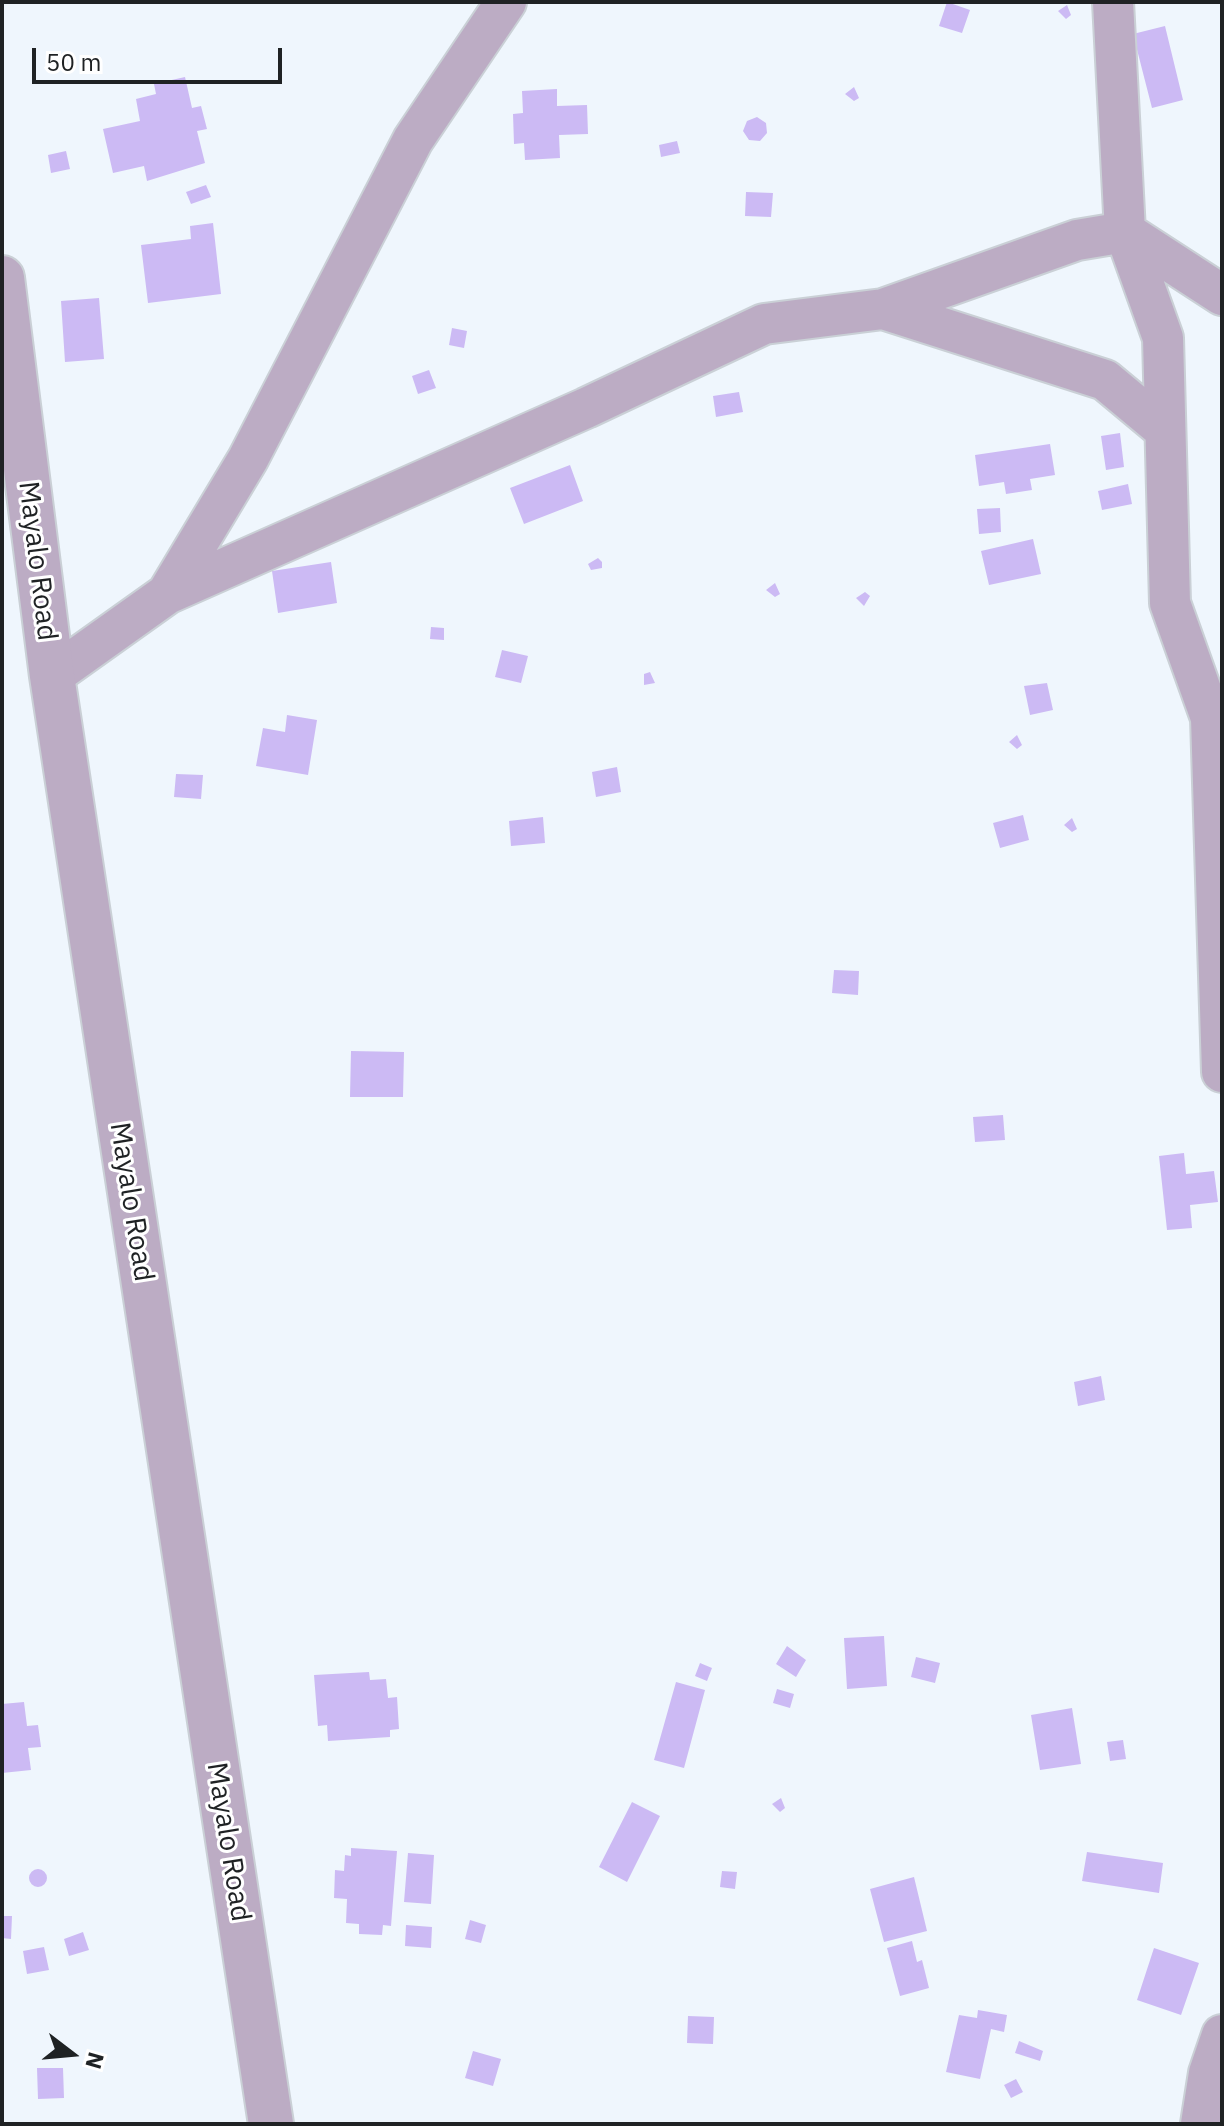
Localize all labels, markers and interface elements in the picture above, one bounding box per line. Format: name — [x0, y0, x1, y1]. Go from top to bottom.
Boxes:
scale bar — [36, 32, 286, 82]
text: 50 m — [46, 46, 101, 78]
street label: Mayalo Road — [11, 479, 63, 643]
street label: Mayalo Road — [102, 1120, 160, 1284]
street label: Mayalo Road — [199, 1760, 257, 1924]
north arrow — [32, 2014, 112, 2094]
text: N — [79, 2049, 112, 2072]

